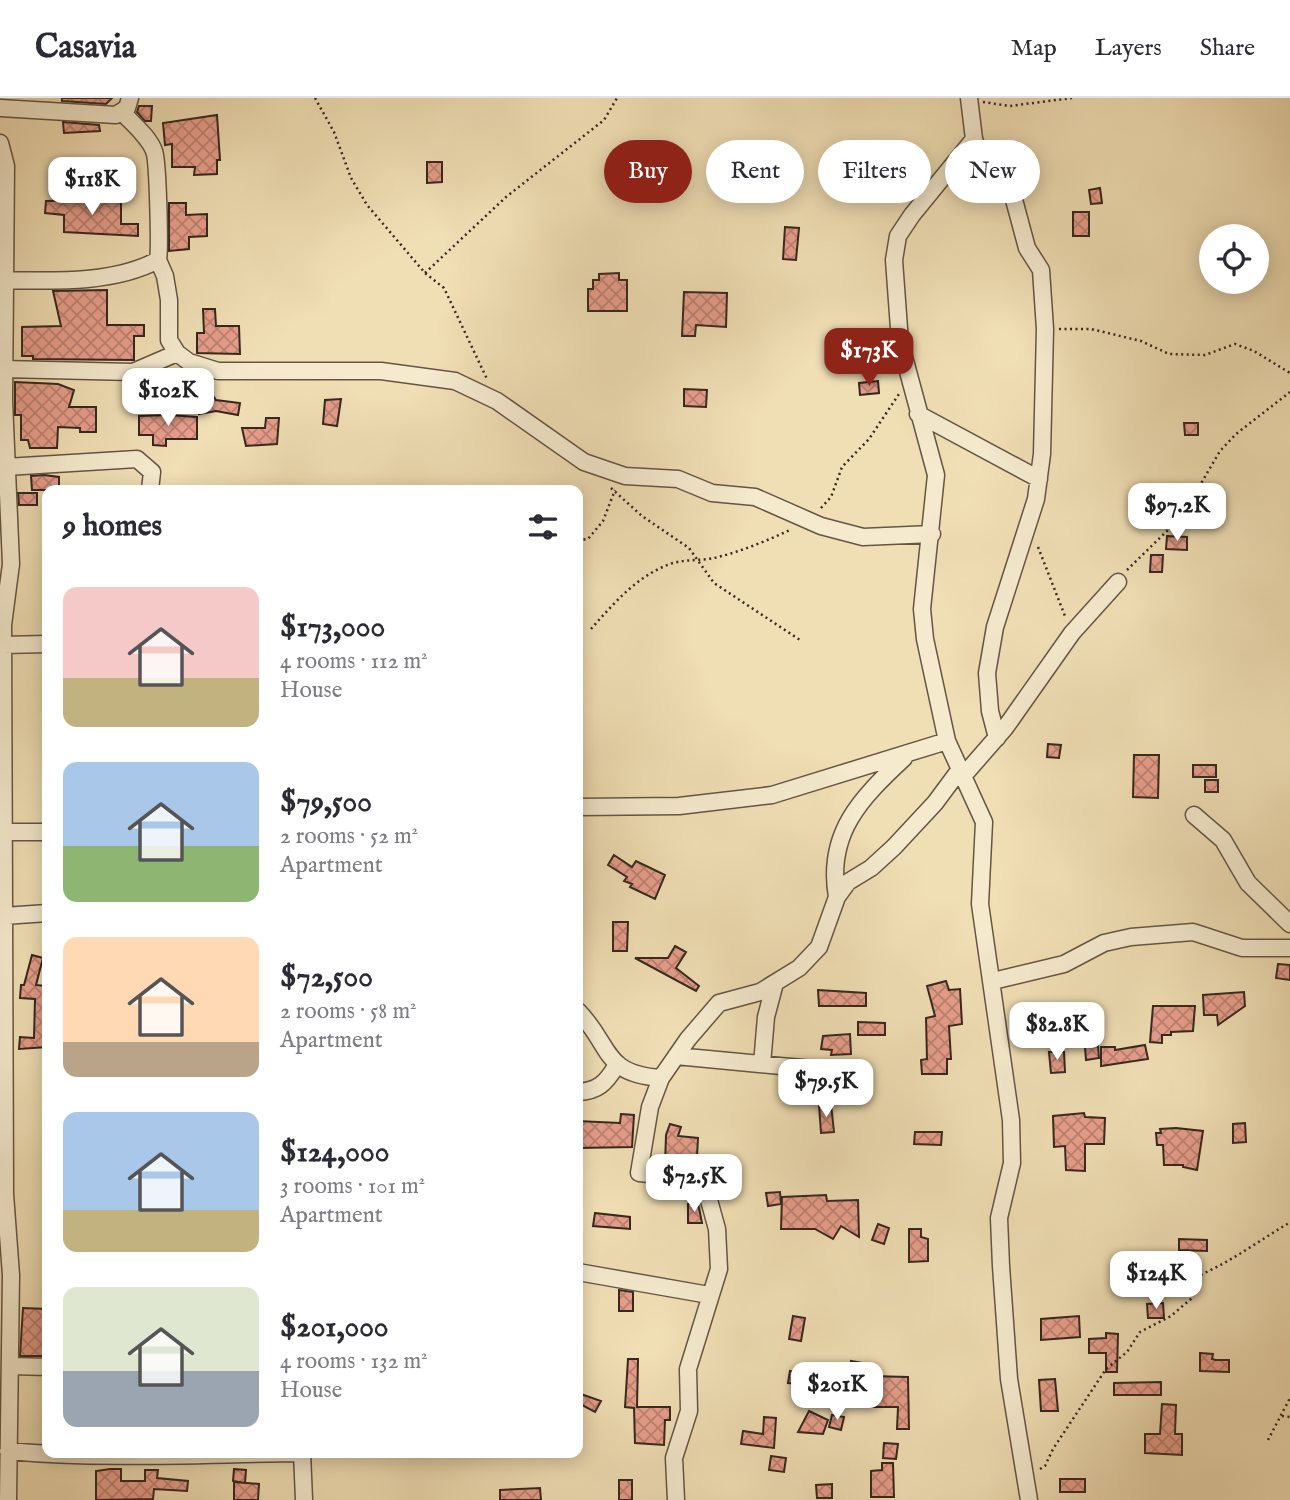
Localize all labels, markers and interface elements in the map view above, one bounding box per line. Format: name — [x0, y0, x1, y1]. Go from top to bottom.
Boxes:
text: Casavia — [35, 27, 136, 69]
text: Map — [1011, 33, 1057, 64]
text: Layers — [1095, 33, 1162, 64]
text: Share — [1200, 33, 1255, 64]
chip: Buy — [604, 140, 692, 203]
chip: Rent — [706, 140, 804, 203]
chip: Filters — [818, 140, 931, 203]
chip: New — [945, 140, 1040, 203]
pin: $118K — [43, 158, 141, 217]
text: $118K — [64, 165, 120, 194]
map controls — [1199, 224, 1269, 294]
button: locate — [1199, 224, 1269, 294]
pin: $173K — [820, 328, 918, 388]
text: $173K — [840, 336, 898, 365]
pin: $102K — [119, 368, 217, 428]
text: $102K — [138, 376, 198, 405]
pin: $97.2K — [1120, 484, 1234, 543]
text: $97.2K — [1144, 491, 1210, 520]
text: 9 homes — [63, 508, 162, 546]
icon: filters — [524, 508, 562, 546]
text: $173,000 — [280, 609, 385, 647]
icon: home — [119, 615, 203, 699]
text: 4 rooms · 112 m² — [280, 647, 428, 676]
text: House — [280, 676, 342, 705]
text: $79,500 — [280, 784, 372, 822]
icon: home — [119, 790, 203, 874]
text: 2 rooms · 52 m² — [280, 822, 418, 851]
text: Apartment — [280, 851, 383, 880]
text: $72,500 — [280, 959, 373, 997]
icon: home — [119, 965, 203, 1049]
text: 2 rooms · 58 m² — [280, 997, 417, 1026]
pin: $82.8K — [1000, 1002, 1114, 1062]
text: $82.8K — [1025, 1010, 1089, 1039]
text: Apartment — [280, 1026, 383, 1055]
pin: $79.5K — [769, 1060, 883, 1119]
text: $79.5K — [794, 1067, 858, 1096]
text: $124,000 — [280, 1134, 390, 1172]
icon: home — [119, 1140, 203, 1224]
pin: $72.5K — [637, 1154, 751, 1214]
text: $72.5K — [662, 1162, 726, 1191]
text: 3 rooms · 101 m² — [280, 1172, 425, 1201]
text: Apartment — [280, 1201, 383, 1230]
pin: $124K — [1107, 1252, 1205, 1311]
text: $124K — [1126, 1259, 1186, 1288]
text: $201,000 — [280, 1309, 389, 1347]
icon: home — [119, 1315, 203, 1399]
text: 4 rooms · 132 m² — [280, 1347, 428, 1376]
pin: $201K — [788, 1362, 886, 1422]
text: $201K — [807, 1370, 867, 1399]
text: House — [280, 1376, 342, 1405]

